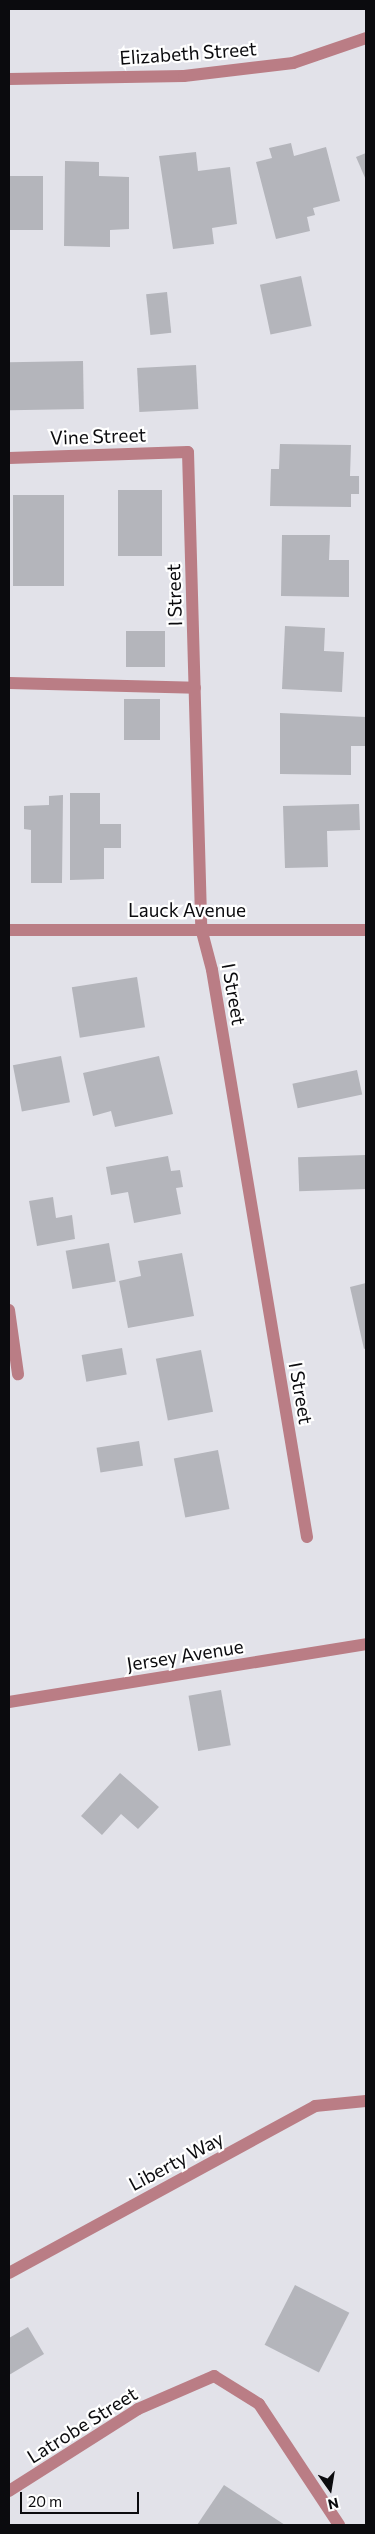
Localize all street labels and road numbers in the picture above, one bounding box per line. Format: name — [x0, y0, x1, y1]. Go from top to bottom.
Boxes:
street label: Elizabeth Street — [119, 37, 257, 69]
street label: Vine Street — [50, 423, 146, 449]
street label: I Street — [162, 563, 186, 627]
street label: Lauck Avenue — [128, 899, 246, 921]
street label: I Street — [217, 961, 251, 1027]
street label: I Street — [284, 1360, 318, 1426]
street label: Jersey Avenue — [125, 1635, 245, 1675]
street label: Liberty Way — [125, 2127, 227, 2195]
street label: Latrobe Street — [23, 2382, 141, 2468]

